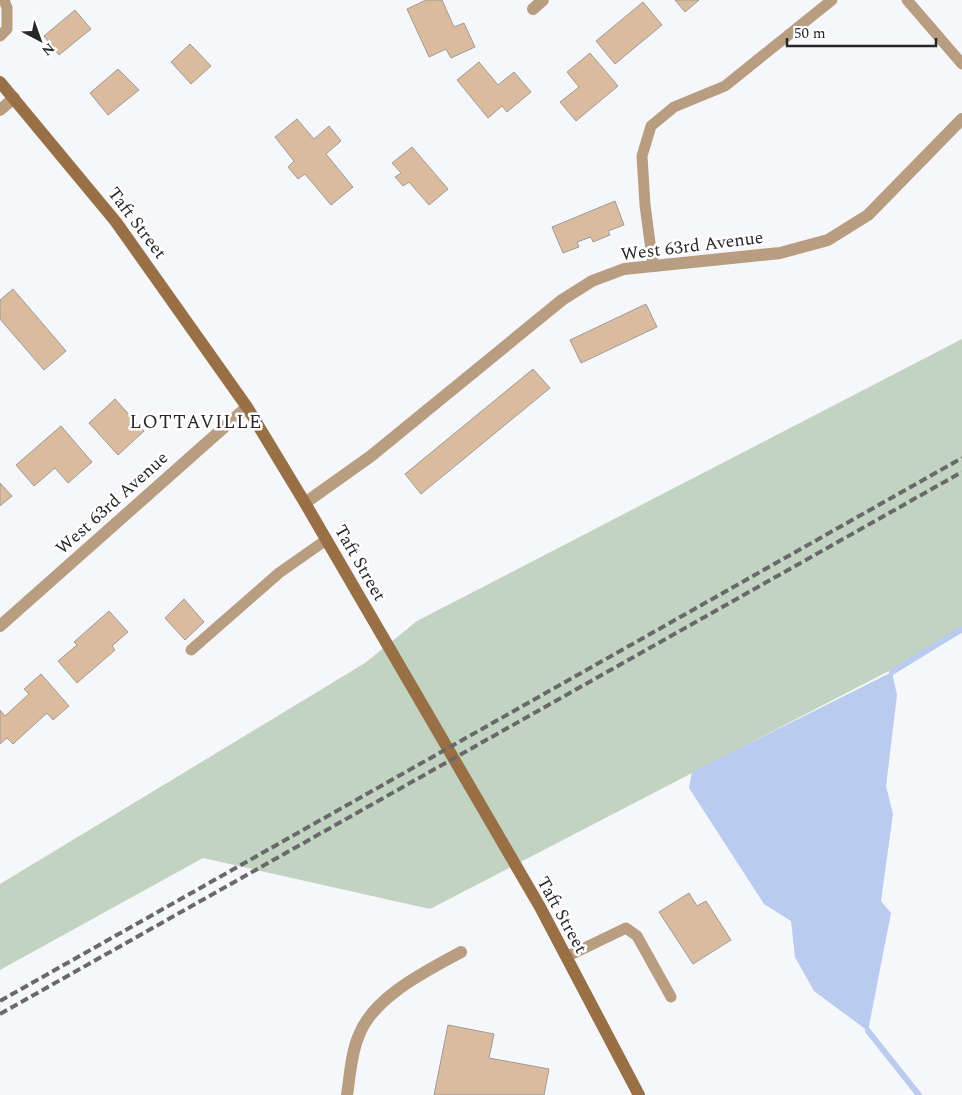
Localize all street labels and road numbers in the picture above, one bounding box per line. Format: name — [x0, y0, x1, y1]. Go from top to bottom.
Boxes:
street label: Taft Street — [101, 181, 173, 265]
street label: West 63rd Avenue — [619, 224, 765, 268]
street label: West 63rd Avenue — [50, 445, 174, 561]
street label: Taft Street — [327, 520, 393, 606]
street label: Taft Street — [530, 872, 594, 958]

